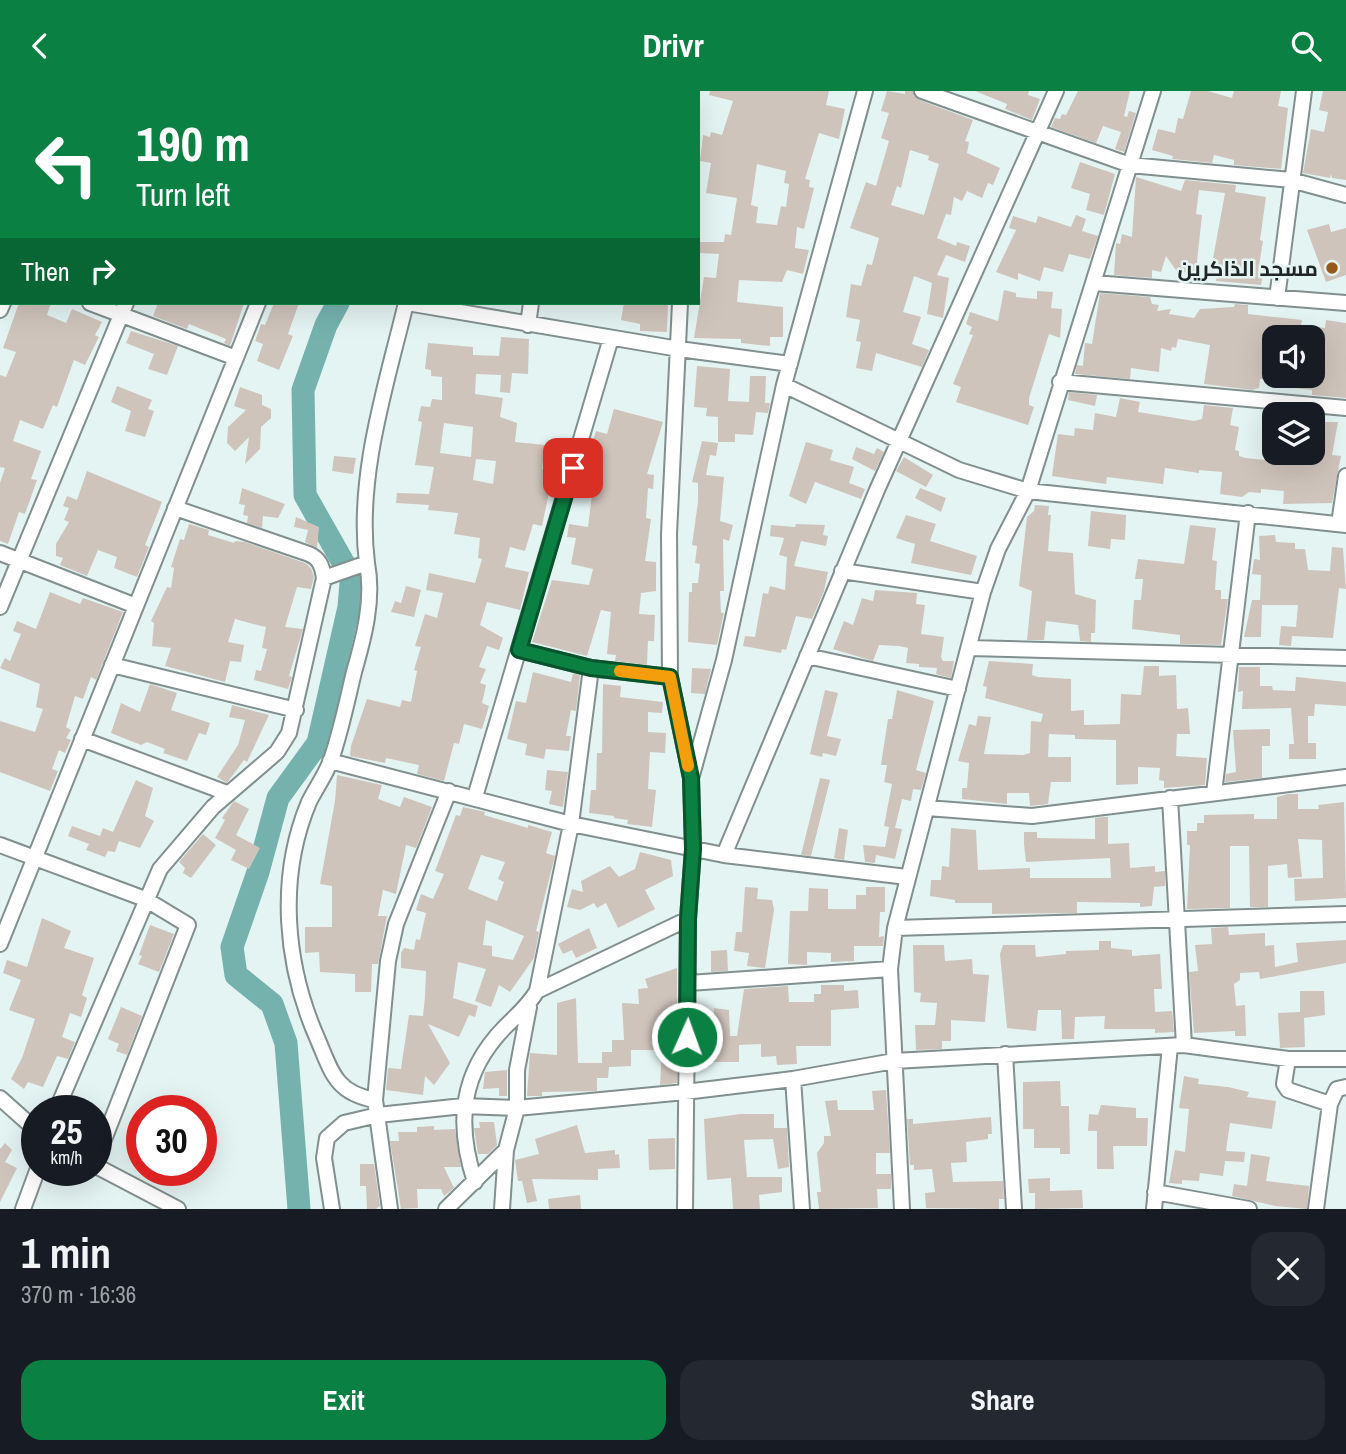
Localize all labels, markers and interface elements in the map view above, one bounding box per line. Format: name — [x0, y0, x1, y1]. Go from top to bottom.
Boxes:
text: Drivr — [642, 24, 704, 67]
icon: back — [21, 27, 59, 65]
icon: search — [1287, 27, 1325, 65]
text: 190 m — [136, 110, 250, 176]
icon: left — [21, 119, 112, 210]
text: Turn left — [136, 173, 230, 216]
icon: right — [84, 252, 122, 290]
text: Then — [21, 254, 70, 289]
place label: مسجد الذاكرين — [1178, 254, 1318, 283]
marker: مسجد الذاكرين — [1324, 260, 1340, 276]
map controls — [1262, 325, 1325, 465]
button: sound — [1262, 325, 1325, 388]
button: layers — [1262, 402, 1325, 465]
pin — [543, 438, 603, 498]
icon: arrive — [554, 449, 592, 487]
position arrow — [650, 1000, 724, 1074]
speed limit sign: 30 — [126, 1095, 217, 1186]
text: 25 — [51, 1108, 82, 1155]
text: km/h — [51, 1145, 83, 1170]
text: 1 min — [21, 1225, 111, 1281]
button: close — [1251, 1232, 1325, 1306]
text: 370 m · 16:36 — [21, 1279, 136, 1310]
button: Exit — [21, 1360, 666, 1440]
button: Share — [680, 1360, 1325, 1440]

